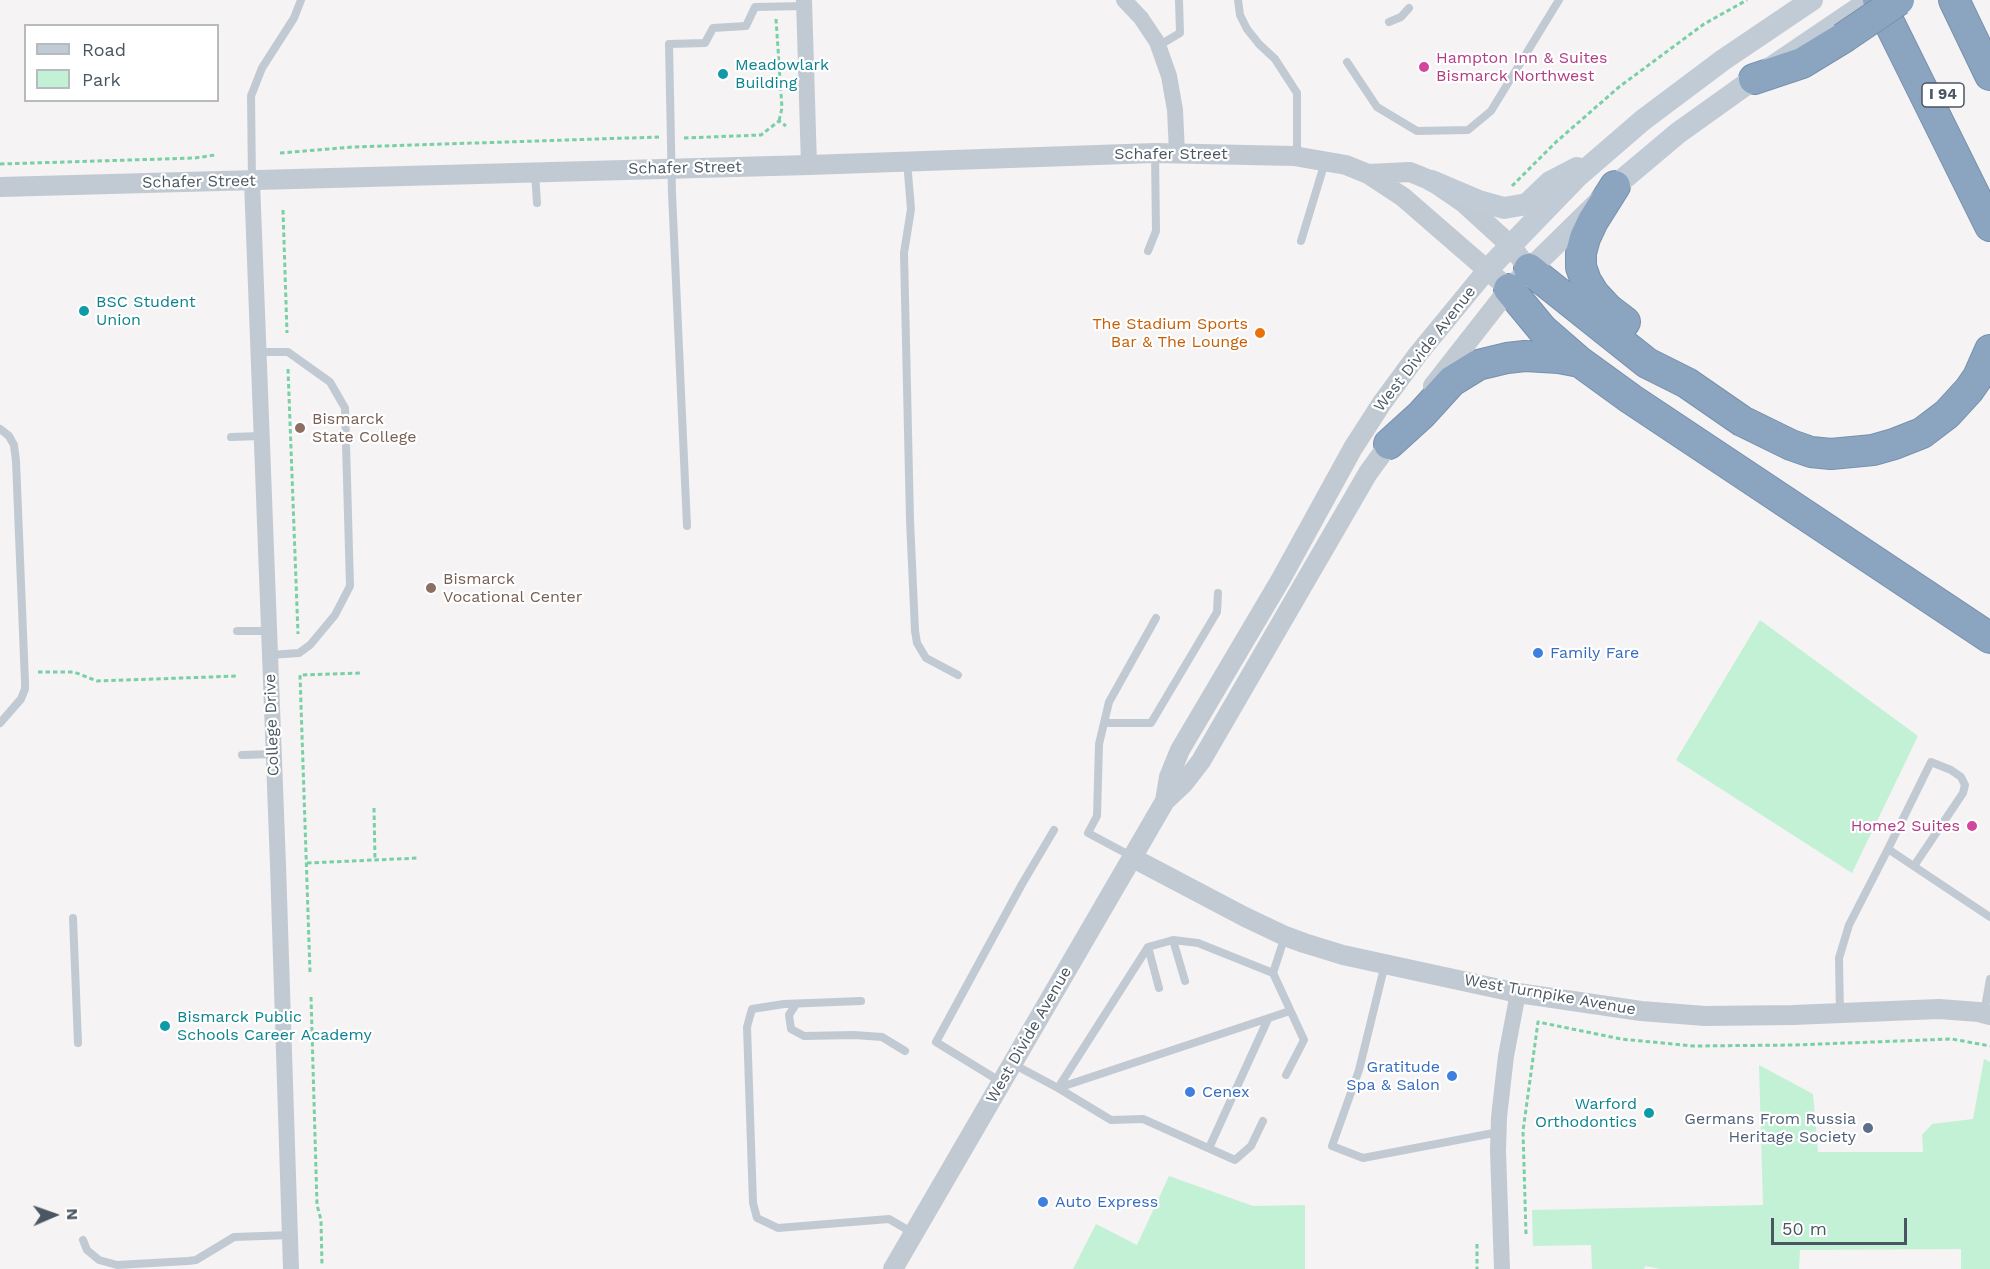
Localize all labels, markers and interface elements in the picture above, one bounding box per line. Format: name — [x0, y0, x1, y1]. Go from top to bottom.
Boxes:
legend — [24, 24, 219, 102]
text: Road — [82, 39, 126, 60]
place label: Hampton Inn & Suites Bismarck Northwest — [1436, 48, 1608, 86]
place label: Meadowlark Building — [735, 55, 829, 93]
marker: Hampton Inn & Suites Bismarck Northwest — [1417, 60, 1431, 74]
marker: Meadowlark Building — [716, 67, 730, 81]
text: Park — [82, 69, 121, 90]
road number: I 94 — [1922, 83, 1964, 107]
street label: Schafer Street — [1114, 144, 1228, 164]
street label: Schafer Street — [628, 157, 742, 179]
street label: Schafer Street — [142, 171, 256, 193]
street label: West Divide Avenue — [1370, 282, 1480, 416]
place label: BSC Student Union — [96, 292, 196, 330]
marker: BSC Student Union — [77, 304, 91, 318]
place label: The Stadium Sports Bar & The Lounge — [1092, 314, 1248, 352]
marker: The Stadium Sports Bar & The Lounge — [1253, 326, 1267, 340]
place label: Bismarck State College — [312, 409, 416, 447]
marker: Bismarck State College — [293, 421, 307, 435]
place label: Bismarck Vocational Center — [443, 569, 582, 607]
marker: Bismarck Vocational Center — [424, 581, 438, 595]
place label: Family Fare — [1550, 643, 1639, 663]
marker: Family Fare — [1531, 646, 1545, 660]
street label: College Drive — [261, 673, 283, 777]
place label: Home2 Suites — [1851, 816, 1960, 836]
marker: Home2 Suites — [1965, 819, 1979, 833]
street label: West Divide Avenue — [982, 963, 1076, 1107]
street label: West Turnpike Avenue — [1463, 970, 1637, 1020]
place label: Bismarck Public Schools Career Academy — [177, 1007, 372, 1045]
marker: Bismarck Public Schools Career Academy — [158, 1019, 172, 1033]
place label: Gratitude Spa & Salon — [1346, 1057, 1440, 1095]
marker: Gratitude Spa & Salon — [1445, 1069, 1459, 1083]
place label: Cenex — [1202, 1082, 1250, 1102]
marker: Cenex — [1183, 1085, 1197, 1099]
place label: Warford Orthodontics — [1535, 1094, 1637, 1132]
marker: Warford Orthodontics — [1642, 1106, 1656, 1120]
place label: Germans From Russia Heritage Society — [1684, 1109, 1856, 1147]
marker: Germans From Russia Heritage Society — [1861, 1121, 1875, 1135]
north arrow — [24, 1185, 84, 1245]
place label: Auto Express — [1055, 1192, 1158, 1212]
marker: Auto Express — [1036, 1195, 1050, 1209]
scale bar — [1774, 1206, 1910, 1244]
text: N — [63, 1208, 82, 1221]
text: 50 m — [1782, 1218, 1827, 1239]

